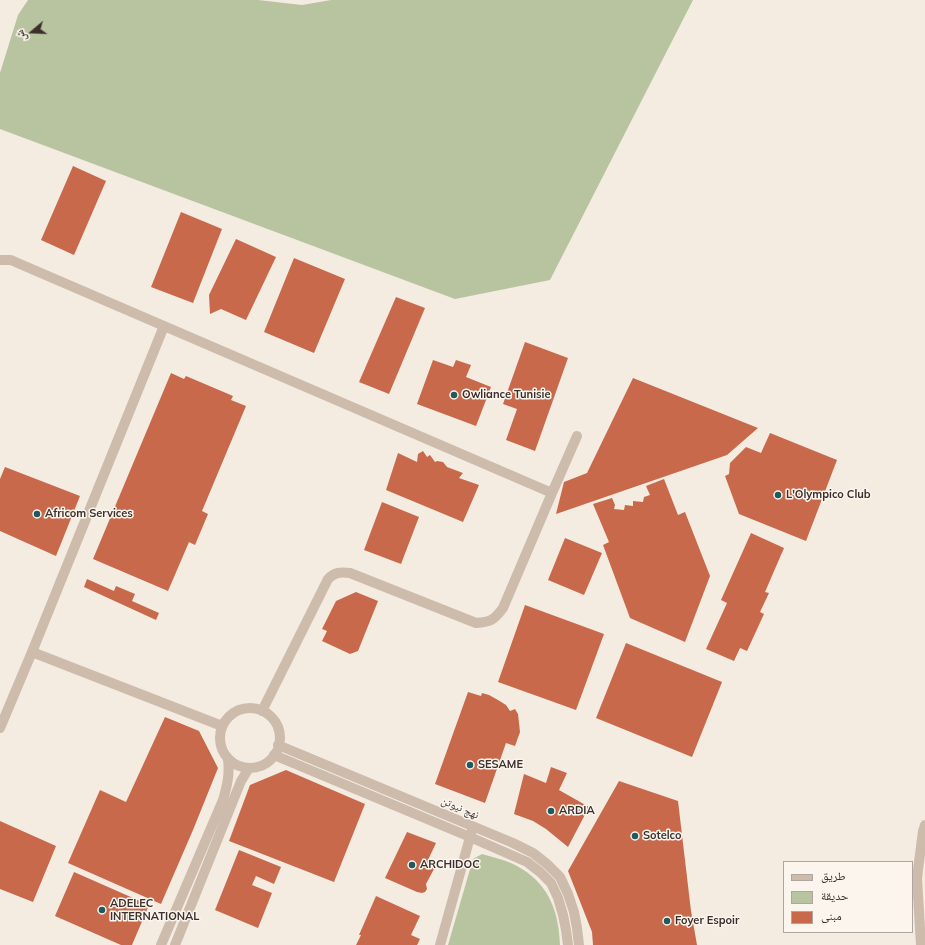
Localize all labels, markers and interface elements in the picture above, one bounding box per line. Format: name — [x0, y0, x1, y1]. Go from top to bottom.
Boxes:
north arrow — [12, 12, 52, 52]
text: ش — [12, 28, 29, 44]
place label: Owliance Tunisie — [462, 388, 550, 402]
marker: Owliance Tunisie — [449, 390, 459, 400]
place label: L'Olympico Club — [786, 488, 871, 502]
marker: L'Olympico Club — [773, 490, 783, 500]
place label: Africom Services — [45, 507, 133, 521]
marker: Africom Services — [32, 509, 42, 519]
place label: SESAME — [478, 758, 523, 772]
marker: SESAME — [465, 760, 475, 770]
street label: نهج نيوتن — [439, 794, 481, 822]
place label: ARDIA — [559, 804, 595, 818]
marker: ARDIA — [546, 806, 556, 816]
place label: Sotelco — [643, 829, 682, 843]
marker: Sotelco — [630, 831, 640, 841]
place label: ARCHIDOC — [420, 858, 480, 872]
marker: ARCHIDOC — [407, 860, 417, 870]
legend — [783, 861, 913, 933]
text: طريق — [821, 868, 846, 883]
text: حديقة — [821, 888, 849, 903]
place label: ADELEC INTERNATIONAL — [110, 897, 200, 923]
marker: ADELEC INTERNATIONAL — [97, 905, 107, 915]
text: مبنى — [821, 908, 842, 923]
place label: Foyer Espoir — [675, 914, 739, 928]
marker: Foyer Espoir — [662, 916, 672, 926]

